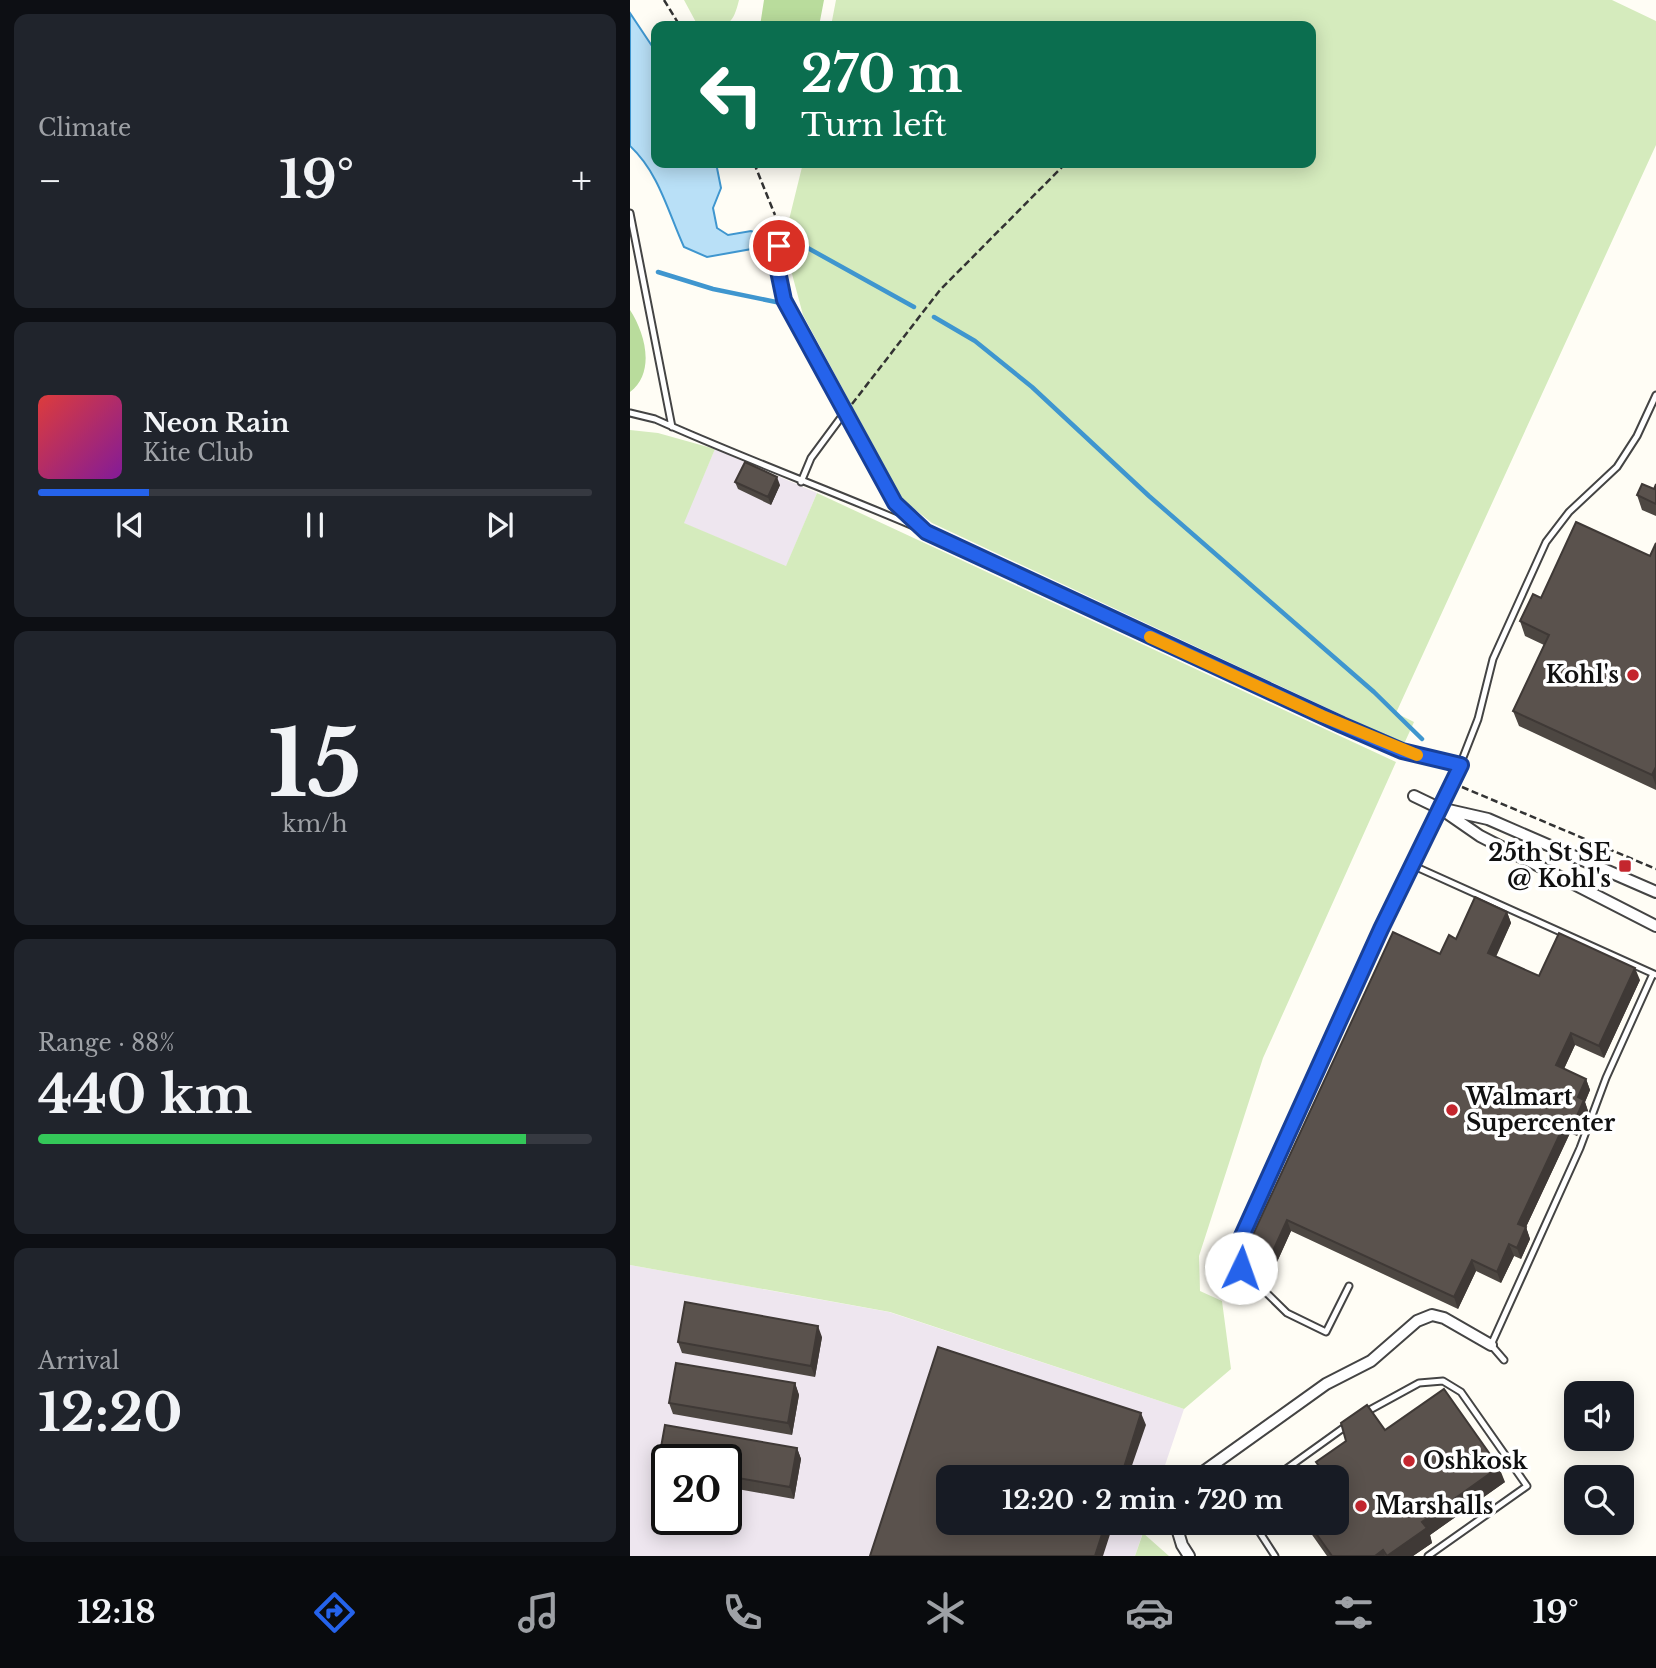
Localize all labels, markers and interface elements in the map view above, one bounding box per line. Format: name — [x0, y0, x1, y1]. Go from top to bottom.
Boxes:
text: 270 m — [801, 44, 962, 105]
icon: left — [686, 49, 777, 140]
text: Turn left — [801, 105, 947, 145]
text: Climate — [38, 114, 131, 142]
text: 19° — [279, 148, 354, 212]
text: − — [38, 157, 62, 204]
text: + — [571, 157, 592, 204]
pin — [749, 216, 809, 276]
icon: arrive — [760, 227, 798, 265]
text: Neon Rain — [143, 407, 289, 439]
text: Kite Club — [143, 439, 254, 467]
icon: previous — [111, 506, 149, 544]
icon: pause — [296, 506, 334, 544]
icon: next — [481, 506, 519, 544]
place label: Kohl's — [1546, 661, 1619, 689]
marker: Kohl's — [1625, 667, 1641, 683]
text: 15 — [268, 708, 362, 821]
text: km/h — [282, 810, 348, 838]
place label: 25th St SE @ Kohl's — [1488, 839, 1611, 893]
marker: 25th St SE @ Kohl's — [1617, 858, 1633, 874]
text: Range · 88% — [38, 1029, 175, 1057]
text: 440 km — [38, 1063, 252, 1127]
place label: Walmart Supercenter — [1465, 1083, 1616, 1137]
marker: Walmart Supercenter — [1444, 1102, 1460, 1118]
position arrow — [1204, 1231, 1278, 1305]
text: Arrival — [38, 1347, 119, 1375]
text: 12:20 — [38, 1381, 182, 1445]
map controls — [1564, 1381, 1634, 1535]
button: sound — [1564, 1381, 1634, 1451]
speed limit sign: 20 — [651, 1444, 742, 1535]
place label: Oshkosk — [1423, 1447, 1528, 1475]
marker: Oshkosk — [1401, 1453, 1417, 1469]
button: search — [1564, 1465, 1634, 1535]
text: 12:20 · 2 min · 720 m — [1002, 1484, 1283, 1516]
place label: Marshalls — [1375, 1492, 1493, 1520]
marker: Marshalls — [1353, 1498, 1369, 1514]
icon: directions — [310, 1588, 359, 1637]
icon: music — [514, 1588, 563, 1637]
icon: phone — [718, 1588, 767, 1637]
icon: climate — [921, 1588, 970, 1637]
icon: car — [1125, 1588, 1174, 1637]
icon: filters — [1329, 1588, 1378, 1637]
text: 12:18 — [77, 1592, 156, 1632]
text: 19° — [1532, 1592, 1579, 1632]

